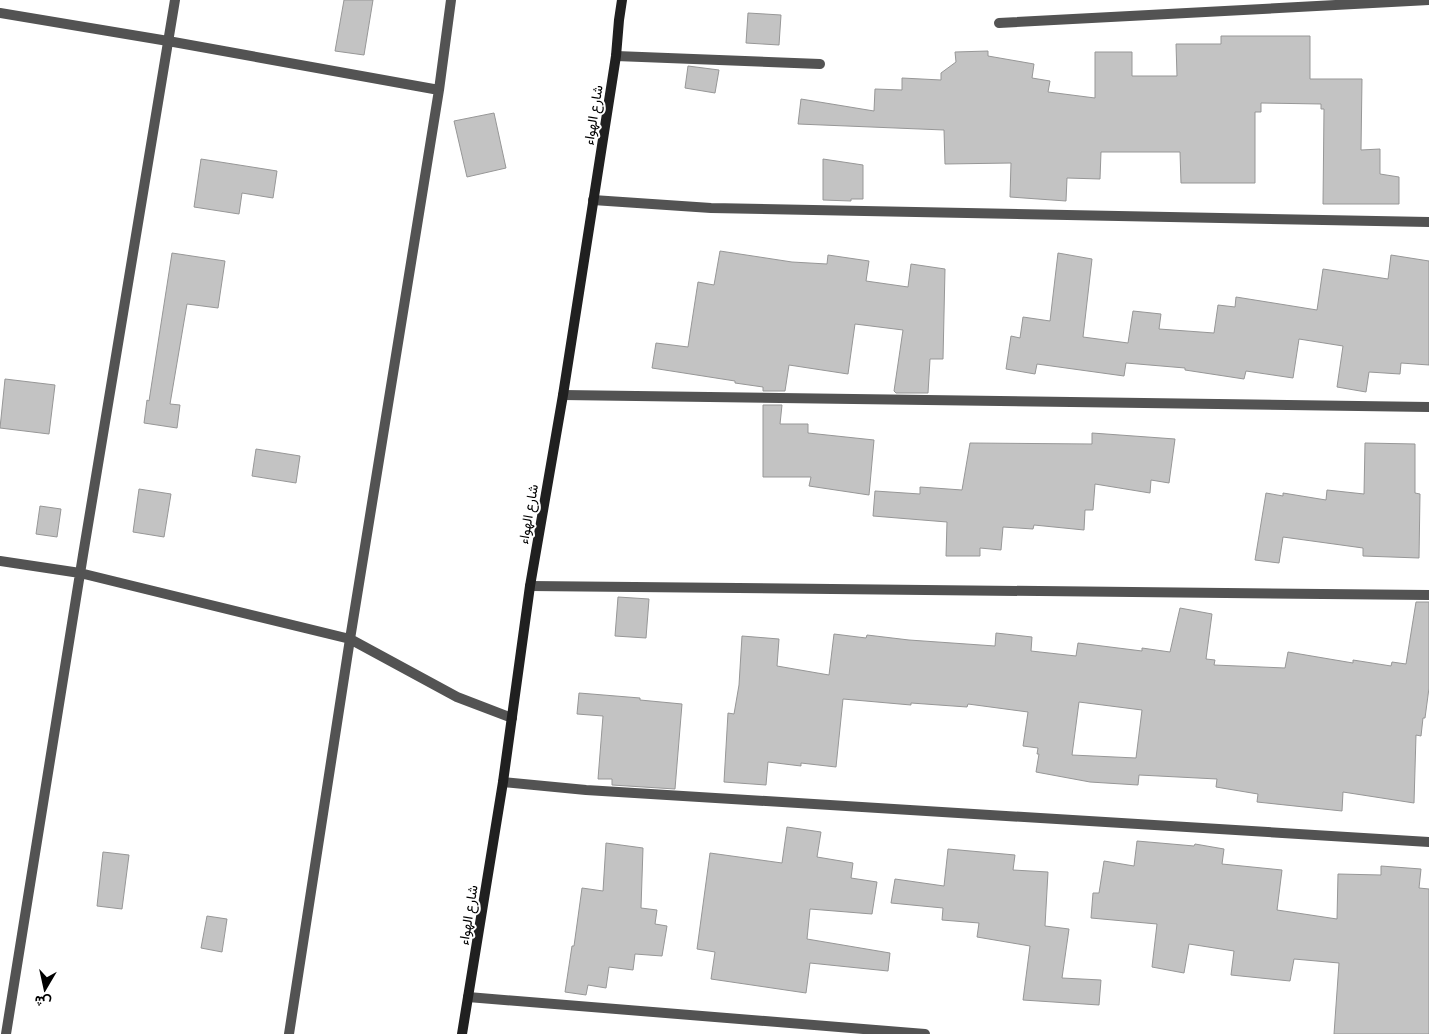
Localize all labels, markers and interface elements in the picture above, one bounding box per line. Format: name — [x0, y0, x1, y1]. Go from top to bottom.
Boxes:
street label: شارع الهواء — [577, 83, 609, 147]
street label: شارع الهواء — [512, 482, 544, 546]
street label: شارع الهواء — [452, 883, 484, 947]
north arrow — [20, 964, 70, 1014]
text: ش — [33, 991, 53, 1014]

